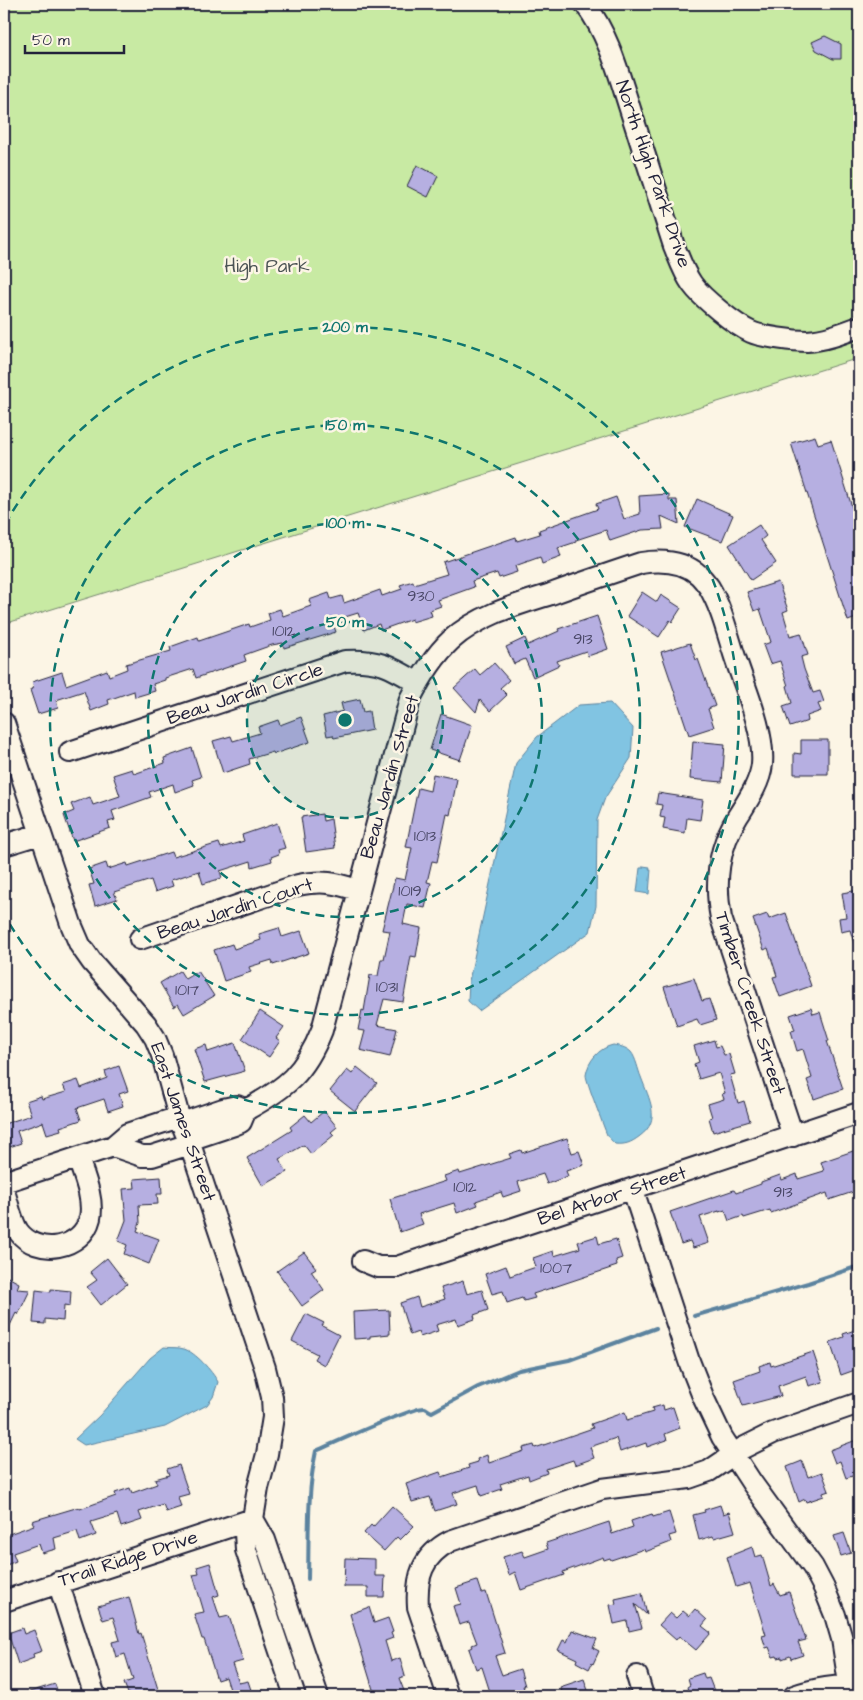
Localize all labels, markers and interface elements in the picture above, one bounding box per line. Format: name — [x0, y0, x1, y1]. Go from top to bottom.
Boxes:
scale bar — [25, 22, 124, 54]
text: 50 m — [32, 30, 70, 51]
street label: North High Park Drive — [607, 77, 698, 272]
park label: High Park — [224, 253, 310, 281]
text: 200 m — [321, 317, 368, 338]
text: 150 m — [325, 415, 365, 436]
text: 100 m — [326, 513, 365, 534]
house number: 930 — [407, 585, 435, 607]
text: 50 m — [326, 612, 364, 633]
house number: 1012 — [272, 620, 296, 642]
house number: 913 — [573, 628, 593, 650]
street label: Beau Jardin Circle — [163, 656, 327, 732]
street label: Beau Jardin Street — [354, 692, 426, 862]
centre of rings — [336, 711, 354, 729]
house number: 1013 — [414, 825, 436, 847]
street label: Beau Jardin Court — [154, 871, 317, 947]
house number: 1019 — [398, 880, 422, 902]
street label: Timber Creek Street — [708, 908, 792, 1098]
house number: 1031 — [376, 976, 398, 998]
house number: 1017 — [175, 979, 199, 1001]
street label: East James Street — [143, 1039, 223, 1205]
street label: Bel Arbor Street — [534, 1159, 690, 1233]
house number: 1012 — [453, 1176, 477, 1198]
house number: 913 — [773, 1181, 793, 1203]
house number: 1007 — [540, 1257, 572, 1279]
street label: Trail Ridge Drive — [55, 1524, 201, 1595]

